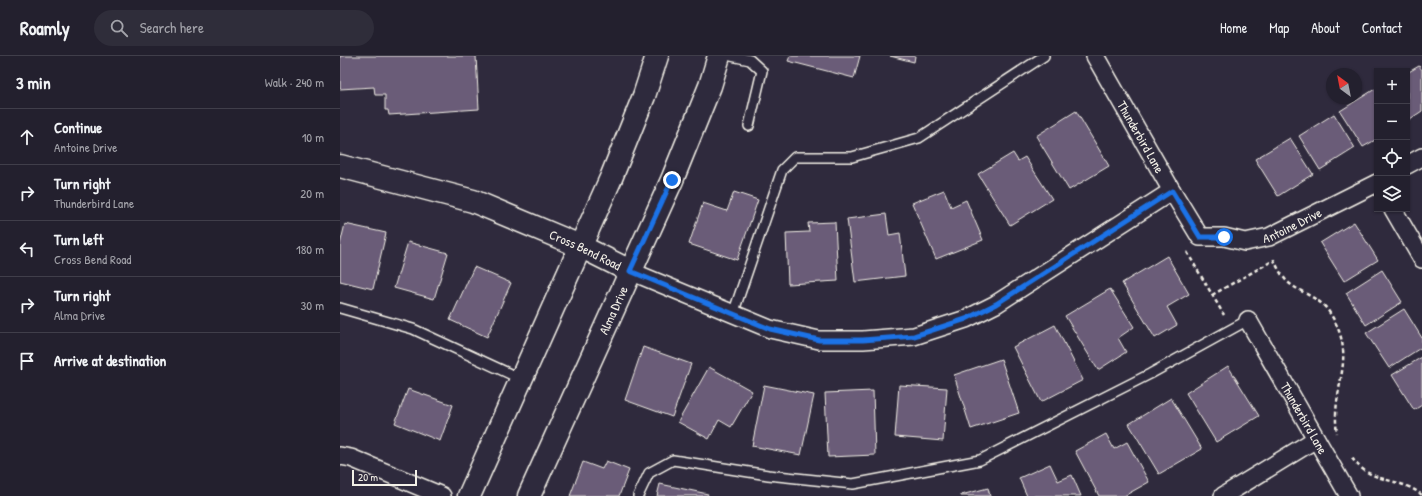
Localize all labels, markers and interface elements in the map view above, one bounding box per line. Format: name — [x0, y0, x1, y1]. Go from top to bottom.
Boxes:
search box — [94, 10, 374, 46]
text: Roamly — [20, 15, 70, 41]
icon: search — [108, 17, 130, 39]
text: Search here — [140, 17, 204, 38]
text: Home — [1220, 18, 1247, 37]
text: Map — [1269, 18, 1289, 37]
text: About — [1311, 18, 1340, 37]
text: Contact — [1362, 18, 1402, 37]
north arrow — [1326, 68, 1362, 104]
map controls — [1374, 68, 1410, 212]
button: + — [1374, 68, 1410, 104]
text: 3 min — [16, 71, 51, 94]
text: Walk · 240 m — [265, 73, 324, 91]
street label: Thunderbird Lane — [1113, 97, 1169, 176]
button: − — [1374, 104, 1410, 140]
text: Continue — [54, 117, 102, 138]
icon: ahead — [16, 126, 38, 148]
text: 10 m — [302, 128, 324, 146]
text: Antoine Drive — [54, 138, 117, 156]
button: locate — [1374, 140, 1410, 176]
route end — [663, 171, 681, 189]
text: Turn right — [54, 173, 110, 194]
button: layers — [1374, 176, 1410, 212]
icon: right — [16, 182, 38, 204]
text: 20 m — [300, 184, 324, 202]
text: Thunderbird Lane — [54, 194, 134, 212]
street label: Antoine Drive — [1261, 203, 1324, 247]
street label: Cross Bend Road — [547, 225, 624, 274]
route start — [1215, 228, 1233, 246]
text: Turn left — [54, 229, 104, 250]
icon: left — [16, 238, 38, 260]
text: 180 m — [296, 240, 324, 258]
text: Cross Bend Road — [54, 250, 131, 268]
street label: Alma Drive — [594, 283, 632, 337]
text: Turn right — [54, 285, 110, 306]
icon: right — [16, 294, 38, 316]
text: 30 m — [301, 296, 324, 314]
text: Alma Drive — [54, 306, 105, 324]
icon: arrive — [16, 350, 38, 372]
text: Arrive at destination — [54, 350, 166, 371]
street label: Thunderbird Lane — [1276, 379, 1332, 457]
scale bar — [352, 468, 417, 487]
text: 20 m — [358, 470, 378, 484]

